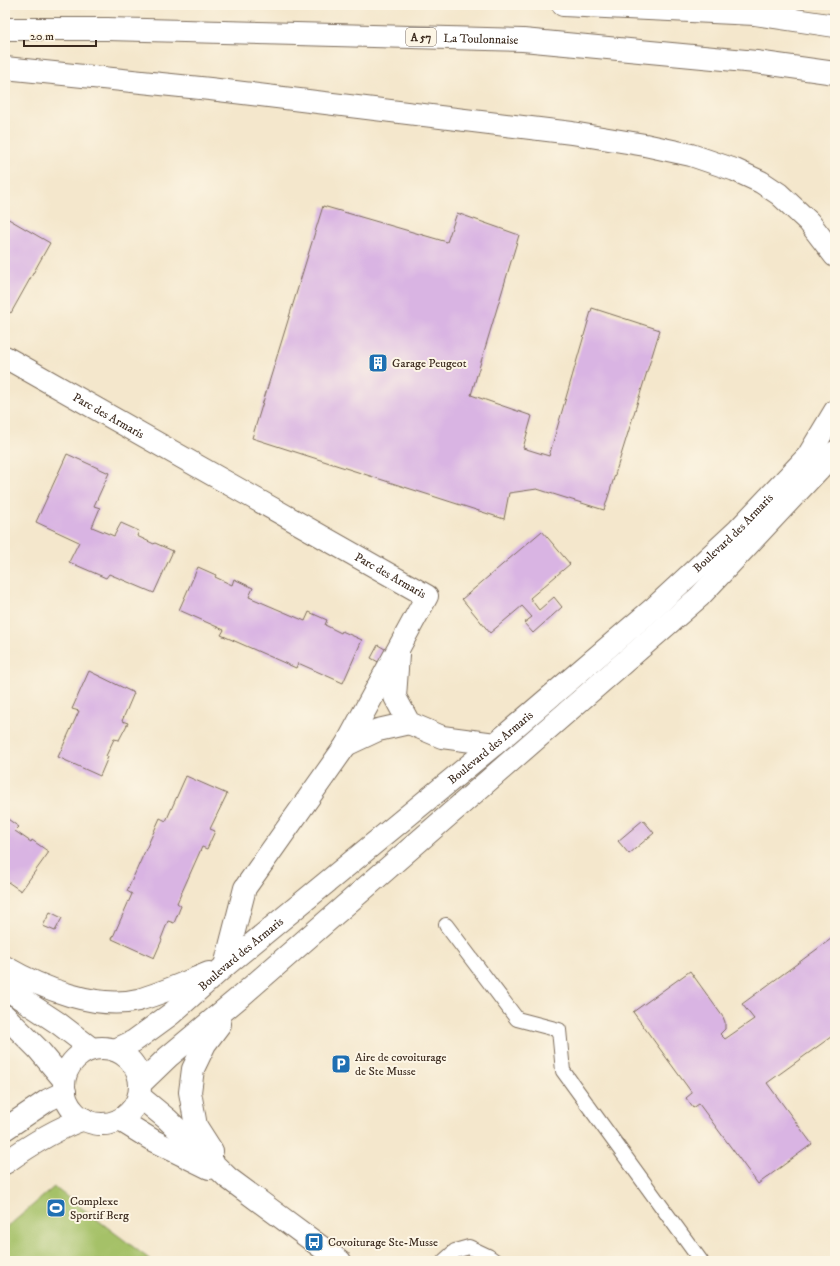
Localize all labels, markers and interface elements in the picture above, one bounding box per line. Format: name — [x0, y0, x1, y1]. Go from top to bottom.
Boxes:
scale bar — [24, 22, 96, 48]
road number: A 57 — [406, 28, 436, 46]
text: 20 m — [30, 29, 54, 44]
street label: La Toulonnaise — [443, 31, 519, 48]
building icon: Garage Peugeot — [367, 352, 389, 374]
place label: Garage Peugeot — [392, 356, 467, 371]
street label: Parc des Armaris — [70, 390, 147, 442]
street label: Boulevard des Armaris — [690, 490, 777, 576]
street label: Parc des Armaris — [352, 550, 429, 602]
street label: Boulevard des Armaris — [445, 708, 536, 788]
street label: Boulevard des Armaris — [195, 914, 287, 994]
place label: Aire de covoiturage de Ste Musse — [355, 1050, 446, 1079]
parking icon: Aire de covoiturage de Ste Musse — [330, 1053, 352, 1075]
place label: Complexe Sportif Berg — [70, 1194, 129, 1223]
sports icon: Complexe Sportif Berg — [45, 1197, 67, 1219]
bus stop icon: Covoiturage Ste-Musse — [303, 1231, 325, 1253]
place label: Covoiturage Ste-Musse — [328, 1235, 438, 1250]

